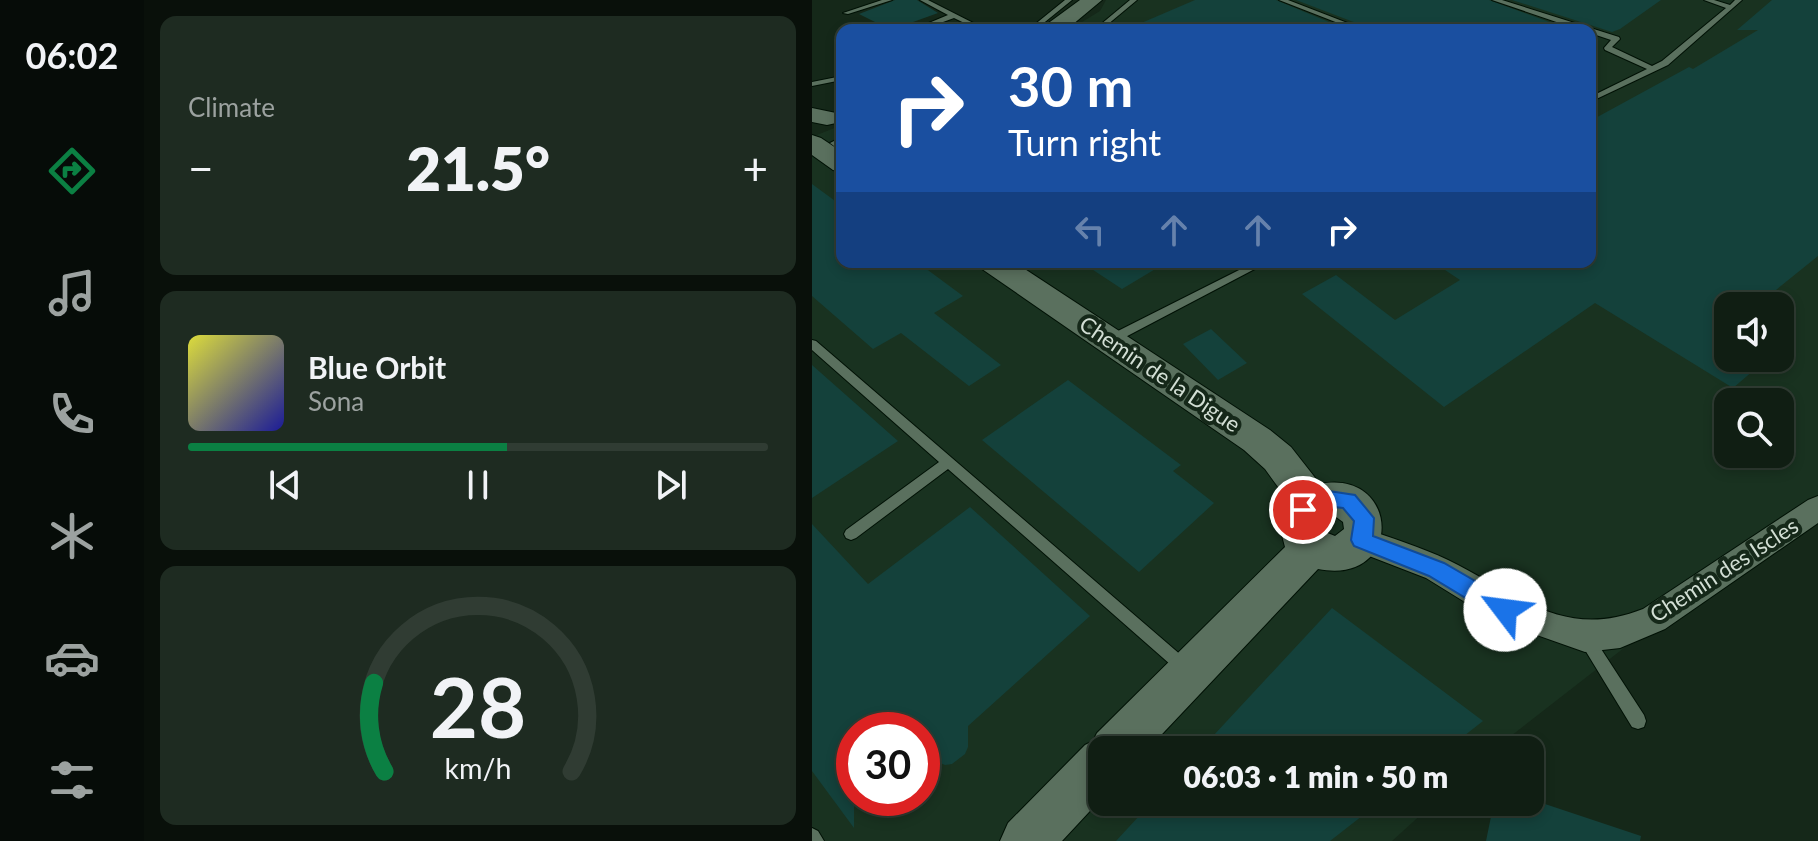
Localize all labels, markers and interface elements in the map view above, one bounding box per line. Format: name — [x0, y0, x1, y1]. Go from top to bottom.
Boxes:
text: 06:02 — [26, 33, 118, 77]
text: 30 m — [1008, 52, 1133, 119]
icon: right — [876, 56, 980, 160]
text: Climate — [188, 91, 275, 123]
text: Turn right — [1008, 120, 1161, 164]
text: 21.5° — [406, 132, 550, 204]
text: − — [188, 142, 214, 194]
text: + — [742, 142, 768, 194]
icon: directions — [44, 143, 100, 199]
icon: left — [1068, 208, 1112, 252]
icon: ahead — [1152, 208, 1196, 252]
icon: ahead — [1236, 208, 1280, 252]
icon: right — [1320, 208, 1364, 252]
icon: music — [44, 265, 100, 321]
map controls — [1714, 292, 1794, 468]
button: sound — [1714, 292, 1794, 372]
street label: Chemin de la Digue — [1075, 310, 1246, 437]
text: Blue Orbit — [308, 349, 446, 385]
text: Sona — [308, 385, 364, 417]
icon: phone — [44, 386, 100, 442]
button: search — [1714, 388, 1794, 468]
icon: previous — [263, 463, 307, 507]
icon: pause — [456, 463, 500, 507]
icon: next — [649, 463, 693, 507]
pin — [1269, 476, 1337, 544]
icon: arrive — [1281, 488, 1325, 532]
icon: climate — [44, 508, 100, 564]
street label: Chemin des Iscles — [1645, 512, 1803, 628]
position arrow — [1463, 568, 1547, 652]
icon: car — [44, 630, 100, 686]
text: 28 — [430, 655, 526, 755]
speed limit sign: 30 — [836, 712, 940, 816]
text: km/h — [445, 751, 511, 785]
icon: filters — [44, 752, 100, 808]
text: 06:03 · 1 min · 50 m — [1184, 758, 1448, 794]

